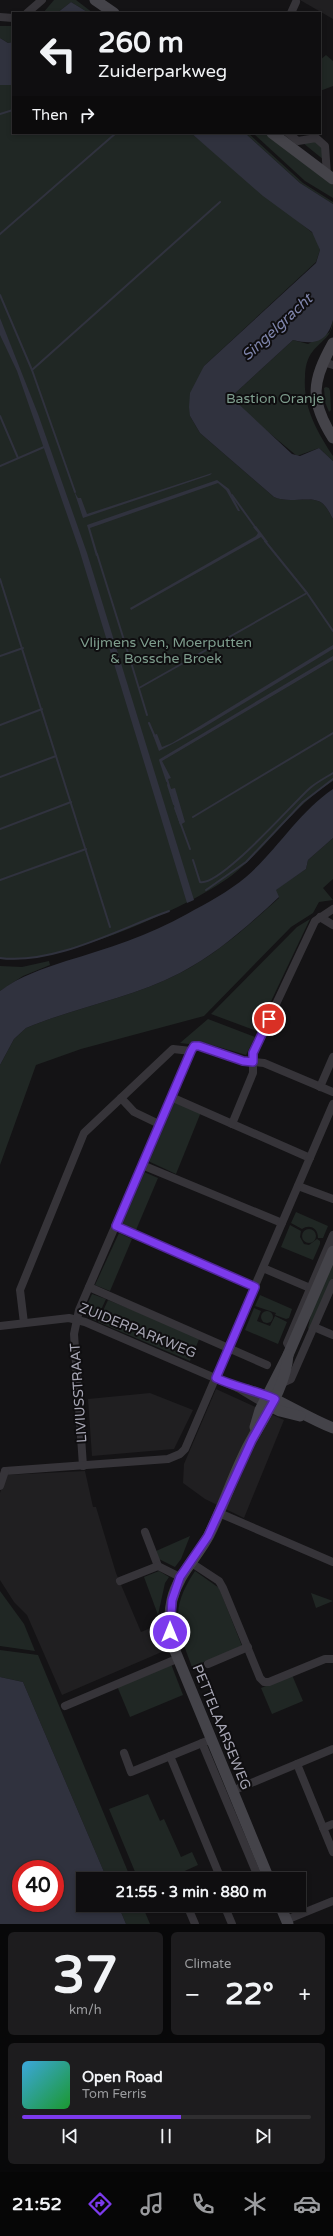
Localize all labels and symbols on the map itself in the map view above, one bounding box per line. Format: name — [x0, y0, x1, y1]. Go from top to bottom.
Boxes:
water label: Singelgracht — [238, 288, 318, 364]
park label: Bastion Oranje — [226, 390, 324, 407]
park label: Vlijmens Ven, Moerputten & Bossche Broek — [80, 634, 252, 667]
pin — [252, 1002, 286, 1036]
street label: ZUIDERPARKWEG — [77, 1299, 199, 1362]
street label: LIVIUSSTRAAT — [67, 1342, 90, 1443]
position arrow — [149, 1611, 191, 1653]
street label: PETTELAARSEWEG — [189, 1662, 254, 1792]
speed limit sign: 40 — [12, 1860, 64, 1912]

